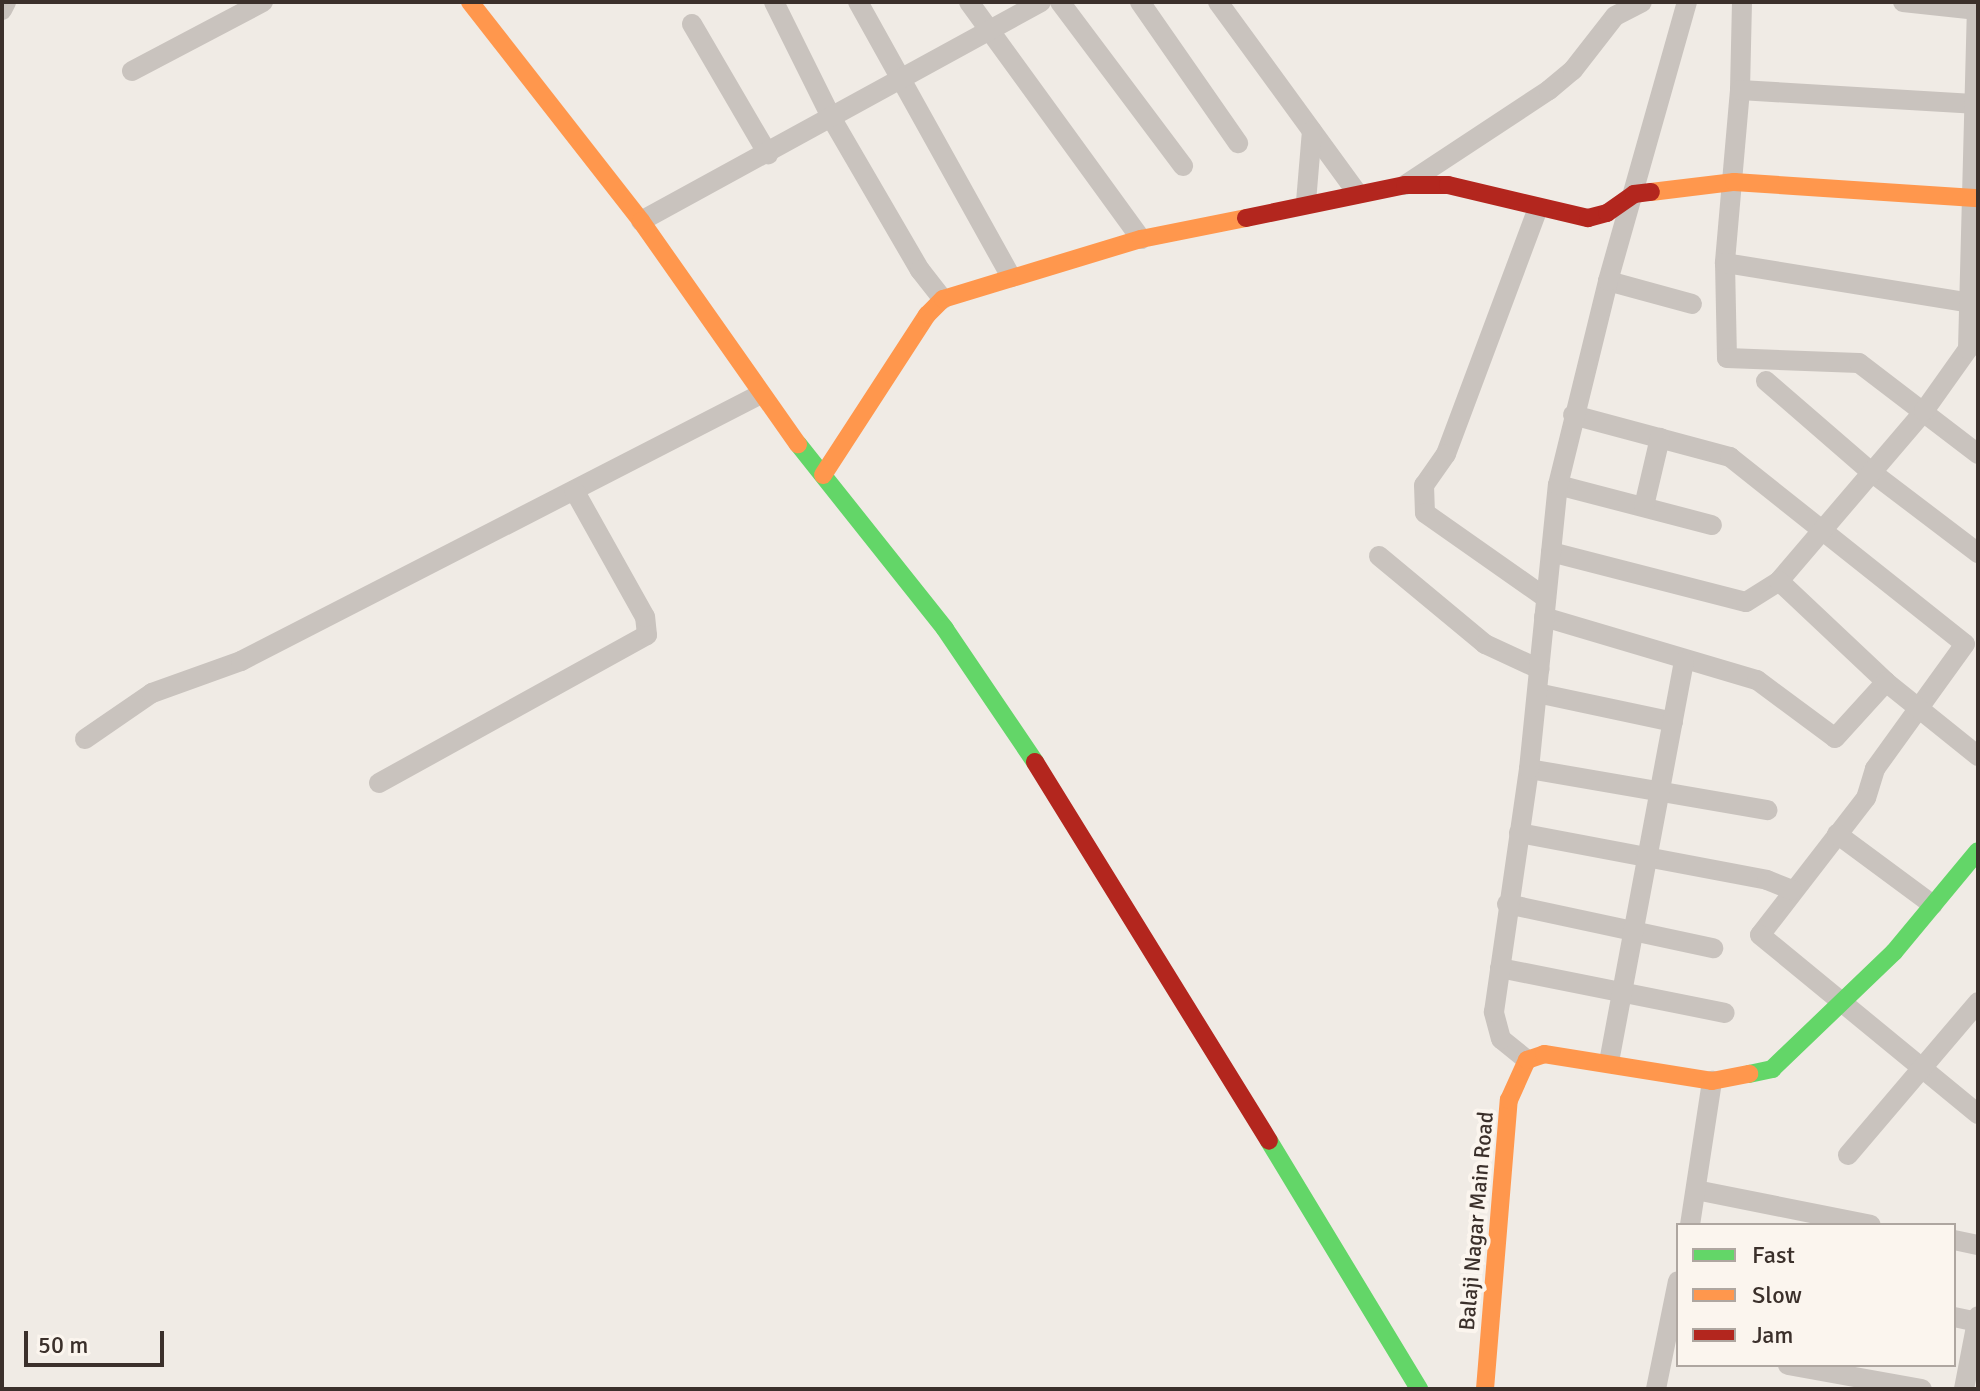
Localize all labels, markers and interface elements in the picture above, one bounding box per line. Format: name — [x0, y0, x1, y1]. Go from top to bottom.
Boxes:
street label: Balaji Nagar Main Road — [1453, 1110, 1499, 1332]
legend — [1676, 1223, 1956, 1367]
text: Fast — [1752, 1240, 1795, 1270]
text: Slow — [1752, 1280, 1802, 1310]
scale bar — [28, 1315, 168, 1365]
text: Jam — [1752, 1320, 1793, 1350]
text: 50 m — [38, 1330, 88, 1360]

